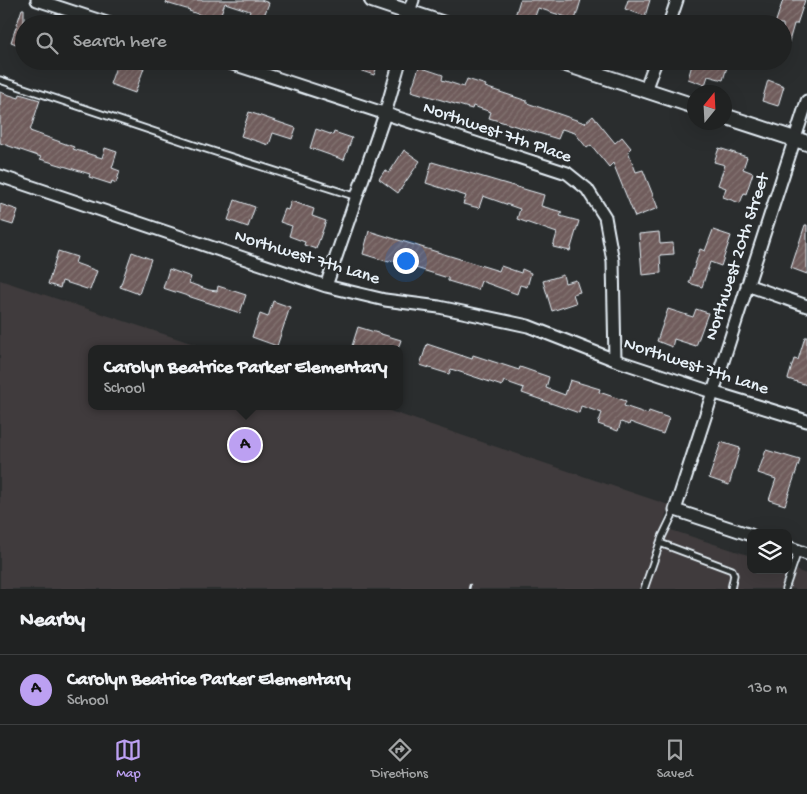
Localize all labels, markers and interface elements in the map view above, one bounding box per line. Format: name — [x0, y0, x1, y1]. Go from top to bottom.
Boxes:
search box — [15, 15, 792, 70]
icon: search — [33, 29, 61, 57]
text: Search here — [73, 31, 167, 54]
north arrow — [687, 85, 732, 130]
street label: Northwest 7th Place — [420, 98, 575, 169]
street label: Northwest 20th Street — [701, 169, 775, 343]
street label: Northwest 7th Lane — [232, 226, 383, 290]
your location — [393, 248, 419, 274]
street label: Northwest 7th Lane — [621, 334, 772, 401]
popup — [88, 345, 403, 410]
text: Carolyn Beatrice Parker Elementary — [104, 357, 387, 380]
text: School — [104, 380, 145, 399]
pin: A — [229, 426, 261, 464]
map controls — [747, 529, 792, 574]
button: layers — [747, 529, 792, 574]
text: Nearby — [20, 609, 85, 634]
text: Carolyn Beatrice Parker Elementary — [67, 669, 351, 692]
text: A — [31, 680, 41, 699]
text: 130 m — [748, 680, 787, 699]
text: School — [67, 692, 109, 711]
tab: Map — [114, 736, 142, 783]
tab: Directions — [371, 736, 428, 783]
tab: Saved — [657, 736, 693, 783]

